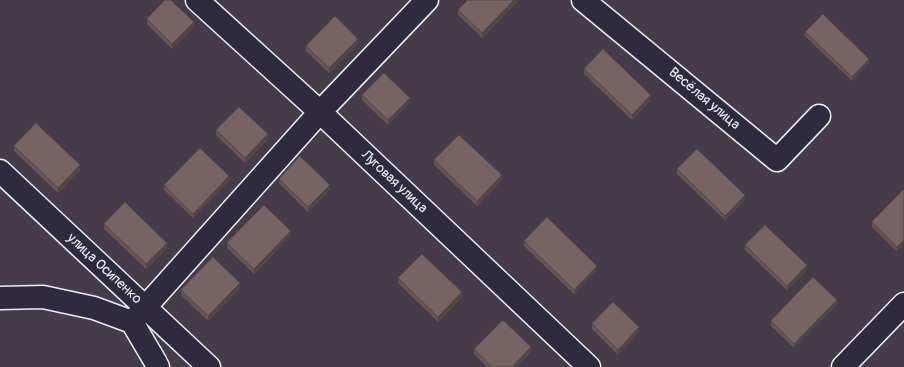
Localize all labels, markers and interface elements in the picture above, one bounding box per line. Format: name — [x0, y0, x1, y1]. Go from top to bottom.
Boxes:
street label: Весёлая улица — [665, 64, 743, 134]
street label: Луговая улица — [357, 147, 431, 217]
street label: улица Осипенко — [63, 230, 145, 308]

